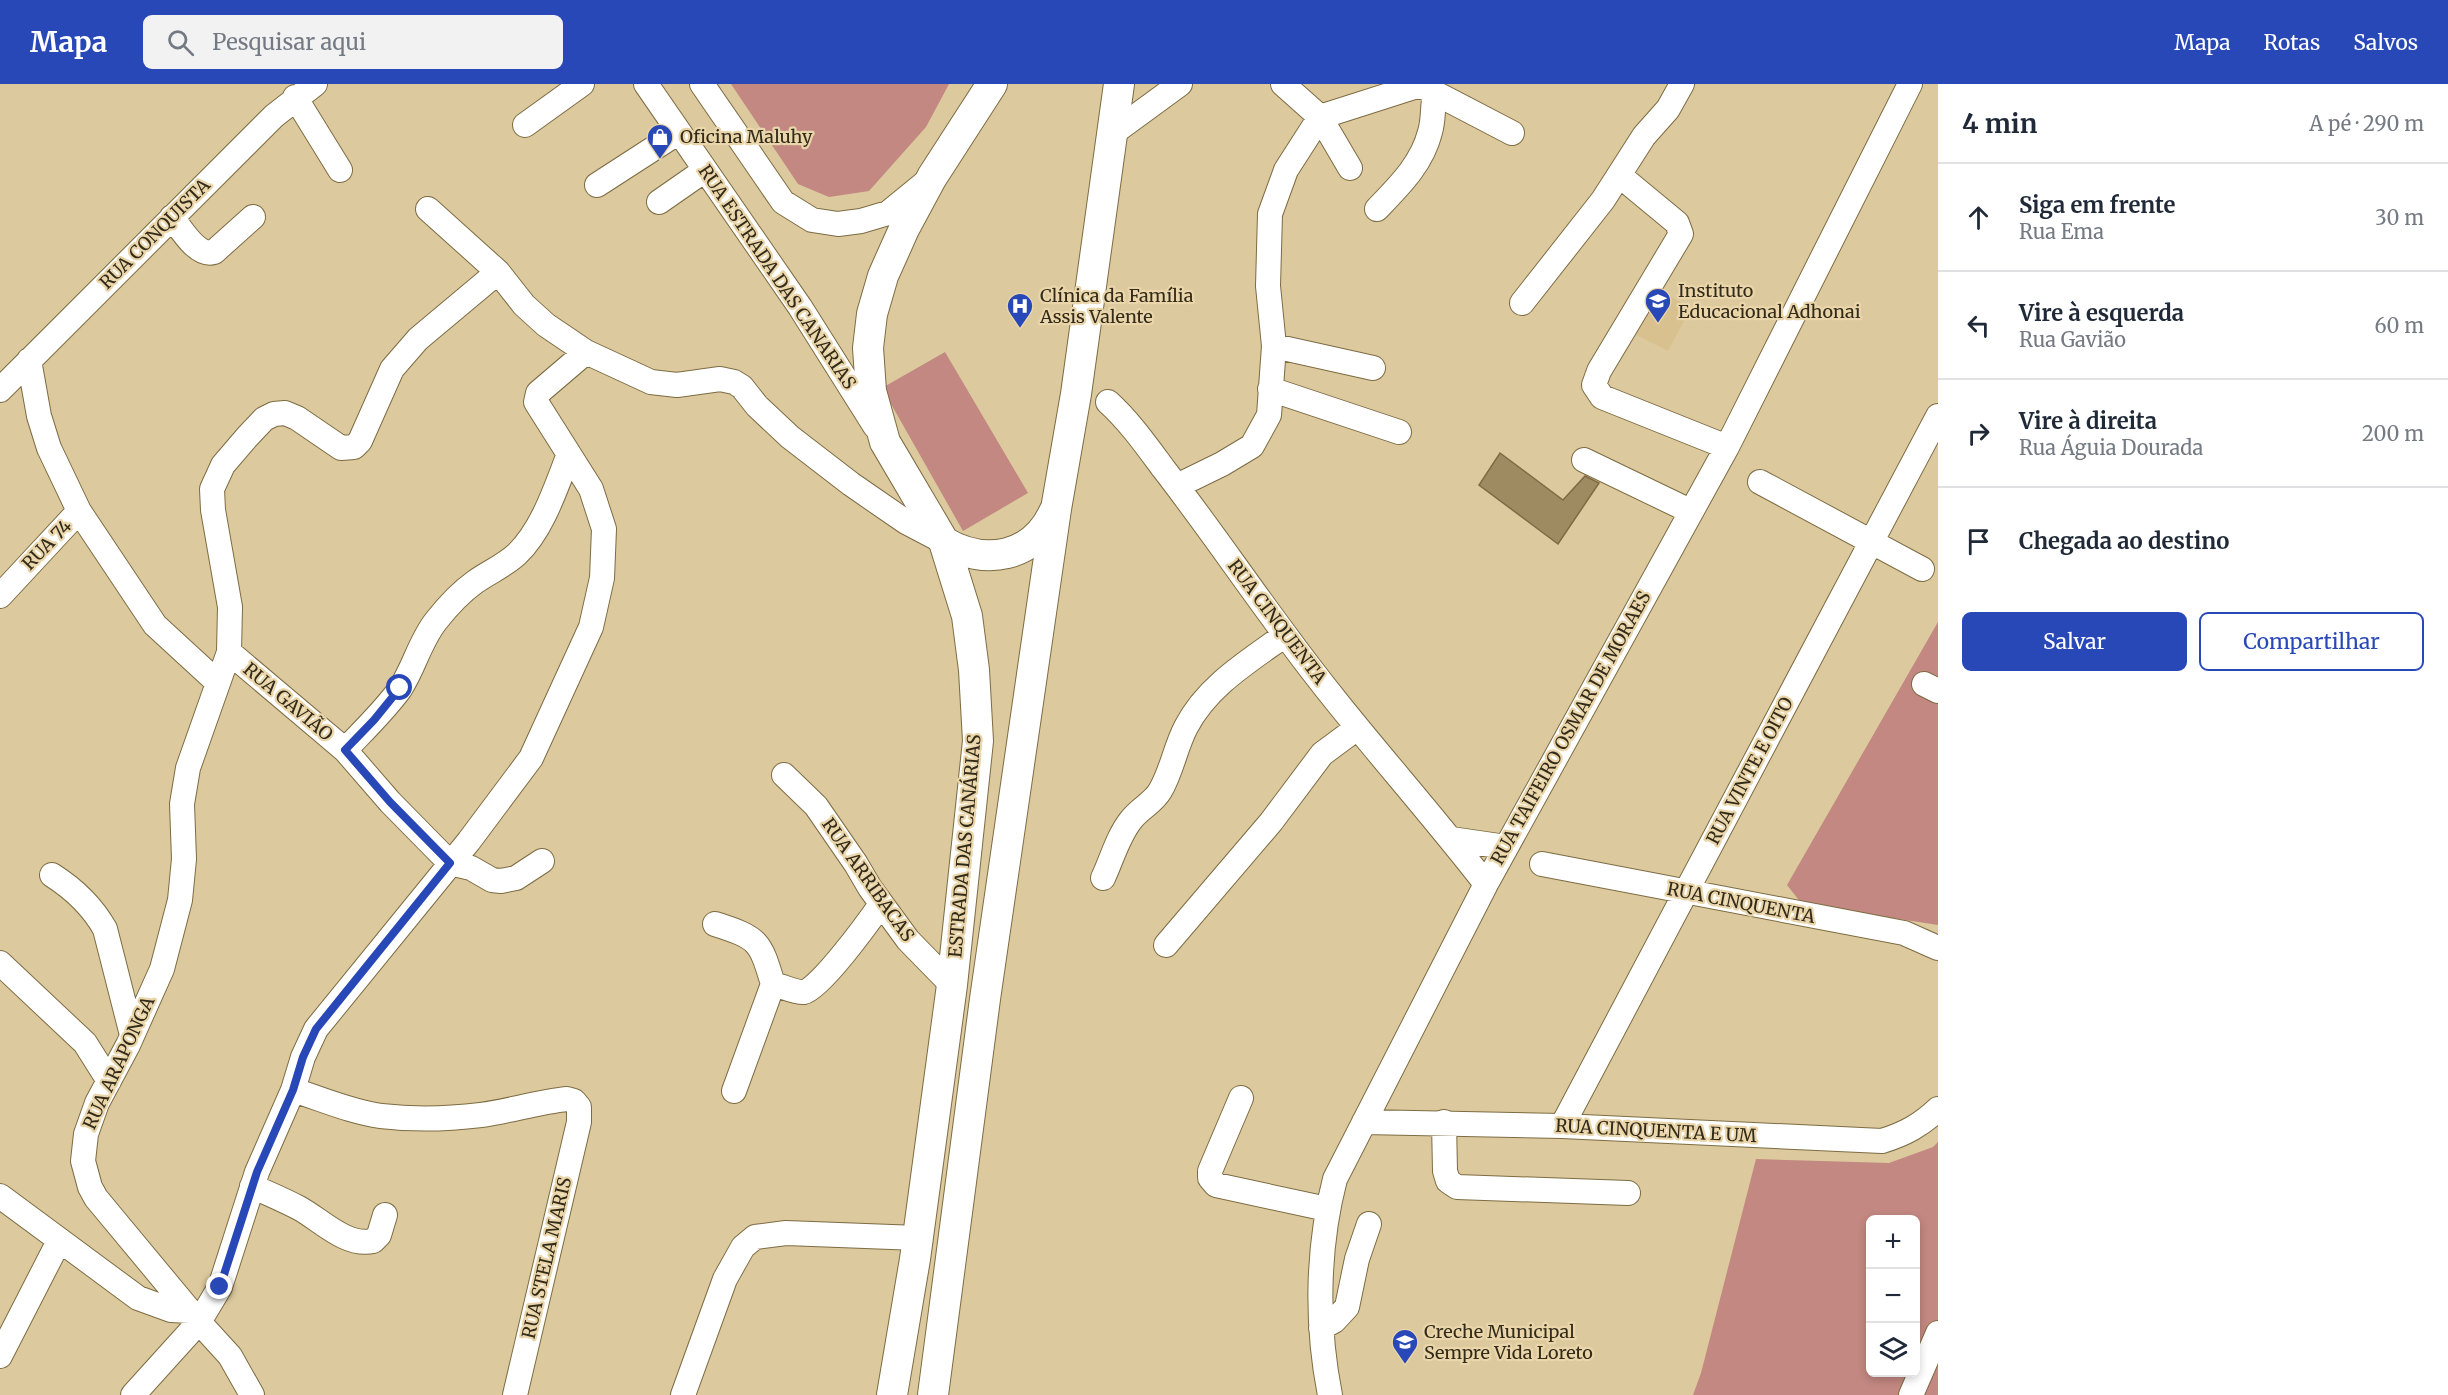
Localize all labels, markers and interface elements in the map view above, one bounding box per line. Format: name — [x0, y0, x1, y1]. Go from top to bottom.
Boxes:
search box — [143, 15, 563, 69]
text: Mapa — [30, 24, 107, 60]
icon: search — [164, 26, 197, 59]
text: Pesquisar aqui — [212, 28, 366, 56]
text: Mapa — [2174, 29, 2231, 56]
text: Rotas — [2264, 29, 2320, 56]
text: Salvos — [2353, 29, 2418, 56]
text: 4 min — [1962, 107, 2037, 140]
text: A pé · 290 m — [2309, 111, 2424, 136]
shop icon: Oficina Maluhy — [645, 122, 675, 160]
place label: Oficina Maluhy — [680, 125, 813, 148]
street label: RUA ESTRADA DAS CANARIAS — [694, 160, 861, 394]
street label: RUA CONQUISTA — [94, 173, 215, 294]
text: Siga em frente — [2019, 191, 2175, 219]
icon: ahead — [1962, 201, 1995, 234]
text: 30 m — [2375, 205, 2424, 230]
text: Rua Ema — [2019, 219, 2104, 244]
place label: Instituto Educacional Adhonai — [1678, 279, 1861, 323]
place label: Clínica da Família Assis Valente — [1039, 284, 1194, 328]
school or university icon: Instituto Educacional Adhonai — [1643, 286, 1673, 324]
hospital icon: Clínica da Família Assis Valente — [1005, 291, 1035, 329]
text: Vire à esquerda — [2019, 299, 2184, 327]
icon: left — [1962, 309, 1995, 342]
text: 60 m — [2374, 313, 2424, 338]
text: Rua Gavião — [2019, 327, 2126, 352]
text: Vire à direita — [2019, 407, 2157, 435]
icon: right — [1962, 417, 1995, 450]
text: 200 m — [2362, 421, 2424, 446]
text: Rua Águia Dourada — [2019, 435, 2203, 460]
street label: RUA 74 — [17, 515, 76, 575]
icon: arrive — [1962, 525, 1995, 558]
text: Chegada ao destino — [2019, 527, 2229, 555]
street label: RUA CINQUENTA — [1223, 555, 1332, 689]
street label: RUA TAIFEIRO OSMAR DE MORAES — [1485, 587, 1656, 869]
button: Salvar — [1962, 612, 2187, 671]
button: Compartilhar — [2199, 612, 2424, 671]
street label: RUA GAVIÃO — [239, 657, 338, 746]
route start — [386, 674, 412, 700]
street label: RUA VINTE E OITO — [1701, 693, 1798, 848]
street label: ESTRADA DAS CANÁRIAS — [943, 733, 986, 959]
street label: RUA ARRIBACAS — [817, 814, 920, 946]
street label: RUA CINQUENTA — [1665, 877, 1817, 928]
street label: RUA ARAPONGA — [78, 992, 160, 1133]
street label: RUA CINQUENTA E UM — [1555, 1114, 1757, 1147]
street label: RUA STELA MARIS — [517, 1175, 576, 1341]
map controls — [1866, 1215, 1920, 1377]
button: + — [1866, 1215, 1920, 1269]
button: − — [1866, 1269, 1920, 1323]
route end — [206, 1273, 232, 1299]
place label: Creche Municipal Sempre Vida Loreto — [1424, 1320, 1593, 1364]
button: layers — [1866, 1323, 1920, 1377]
school or university icon: Creche Municipal Sempre Vida Loreto — [1390, 1327, 1420, 1365]

